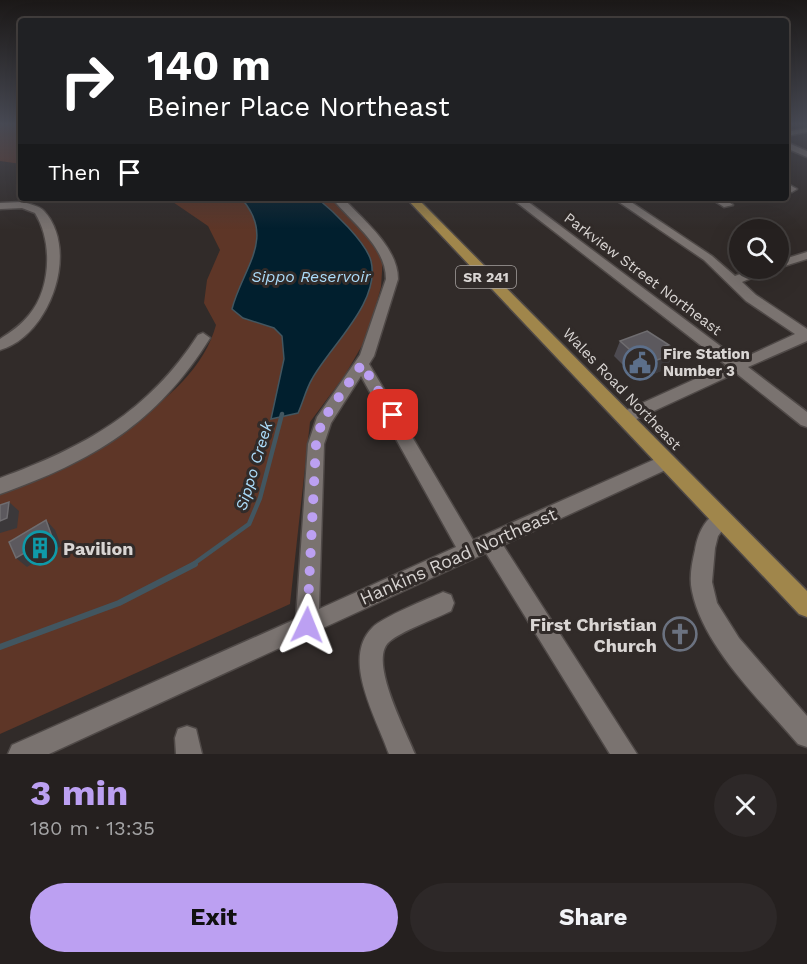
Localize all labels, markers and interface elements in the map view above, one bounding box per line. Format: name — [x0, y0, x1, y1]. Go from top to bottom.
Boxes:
text: 140 m — [147, 41, 271, 90]
icon: right — [48, 42, 126, 120]
text: Beiner Place Northeast — [147, 91, 450, 123]
icon: arrive — [113, 156, 146, 189]
text: Then — [48, 160, 101, 185]
street label: Parkview Street Northeast — [561, 209, 726, 340]
map controls — [729, 219, 789, 279]
button: search — [729, 219, 789, 279]
road number: SR 241 — [456, 266, 516, 288]
water label: Sippo Reservoir — [251, 267, 371, 286]
street label: Wales Road Northeast — [559, 324, 685, 454]
public building icon: Fire Station Number 3 — [622, 345, 658, 381]
place label: Fire Station Number 3 — [663, 345, 750, 380]
pin — [367, 389, 418, 440]
icon: arrive — [376, 398, 409, 431]
water label: Sippo Creek — [231, 418, 277, 513]
street label: Hankins Road Northeast — [356, 503, 560, 609]
building icon: Pavilion — [22, 530, 58, 566]
place label: Pavilion — [63, 538, 133, 559]
position arrow — [275, 593, 339, 657]
place label: First Christian Church — [530, 614, 657, 656]
church icon: First Christian Church — [662, 616, 698, 652]
text: 3 min — [30, 772, 128, 814]
button: close — [714, 774, 777, 837]
text: 180 m · 13:35 — [30, 816, 155, 840]
button: Exit — [30, 883, 398, 952]
button: Share — [410, 883, 777, 952]

